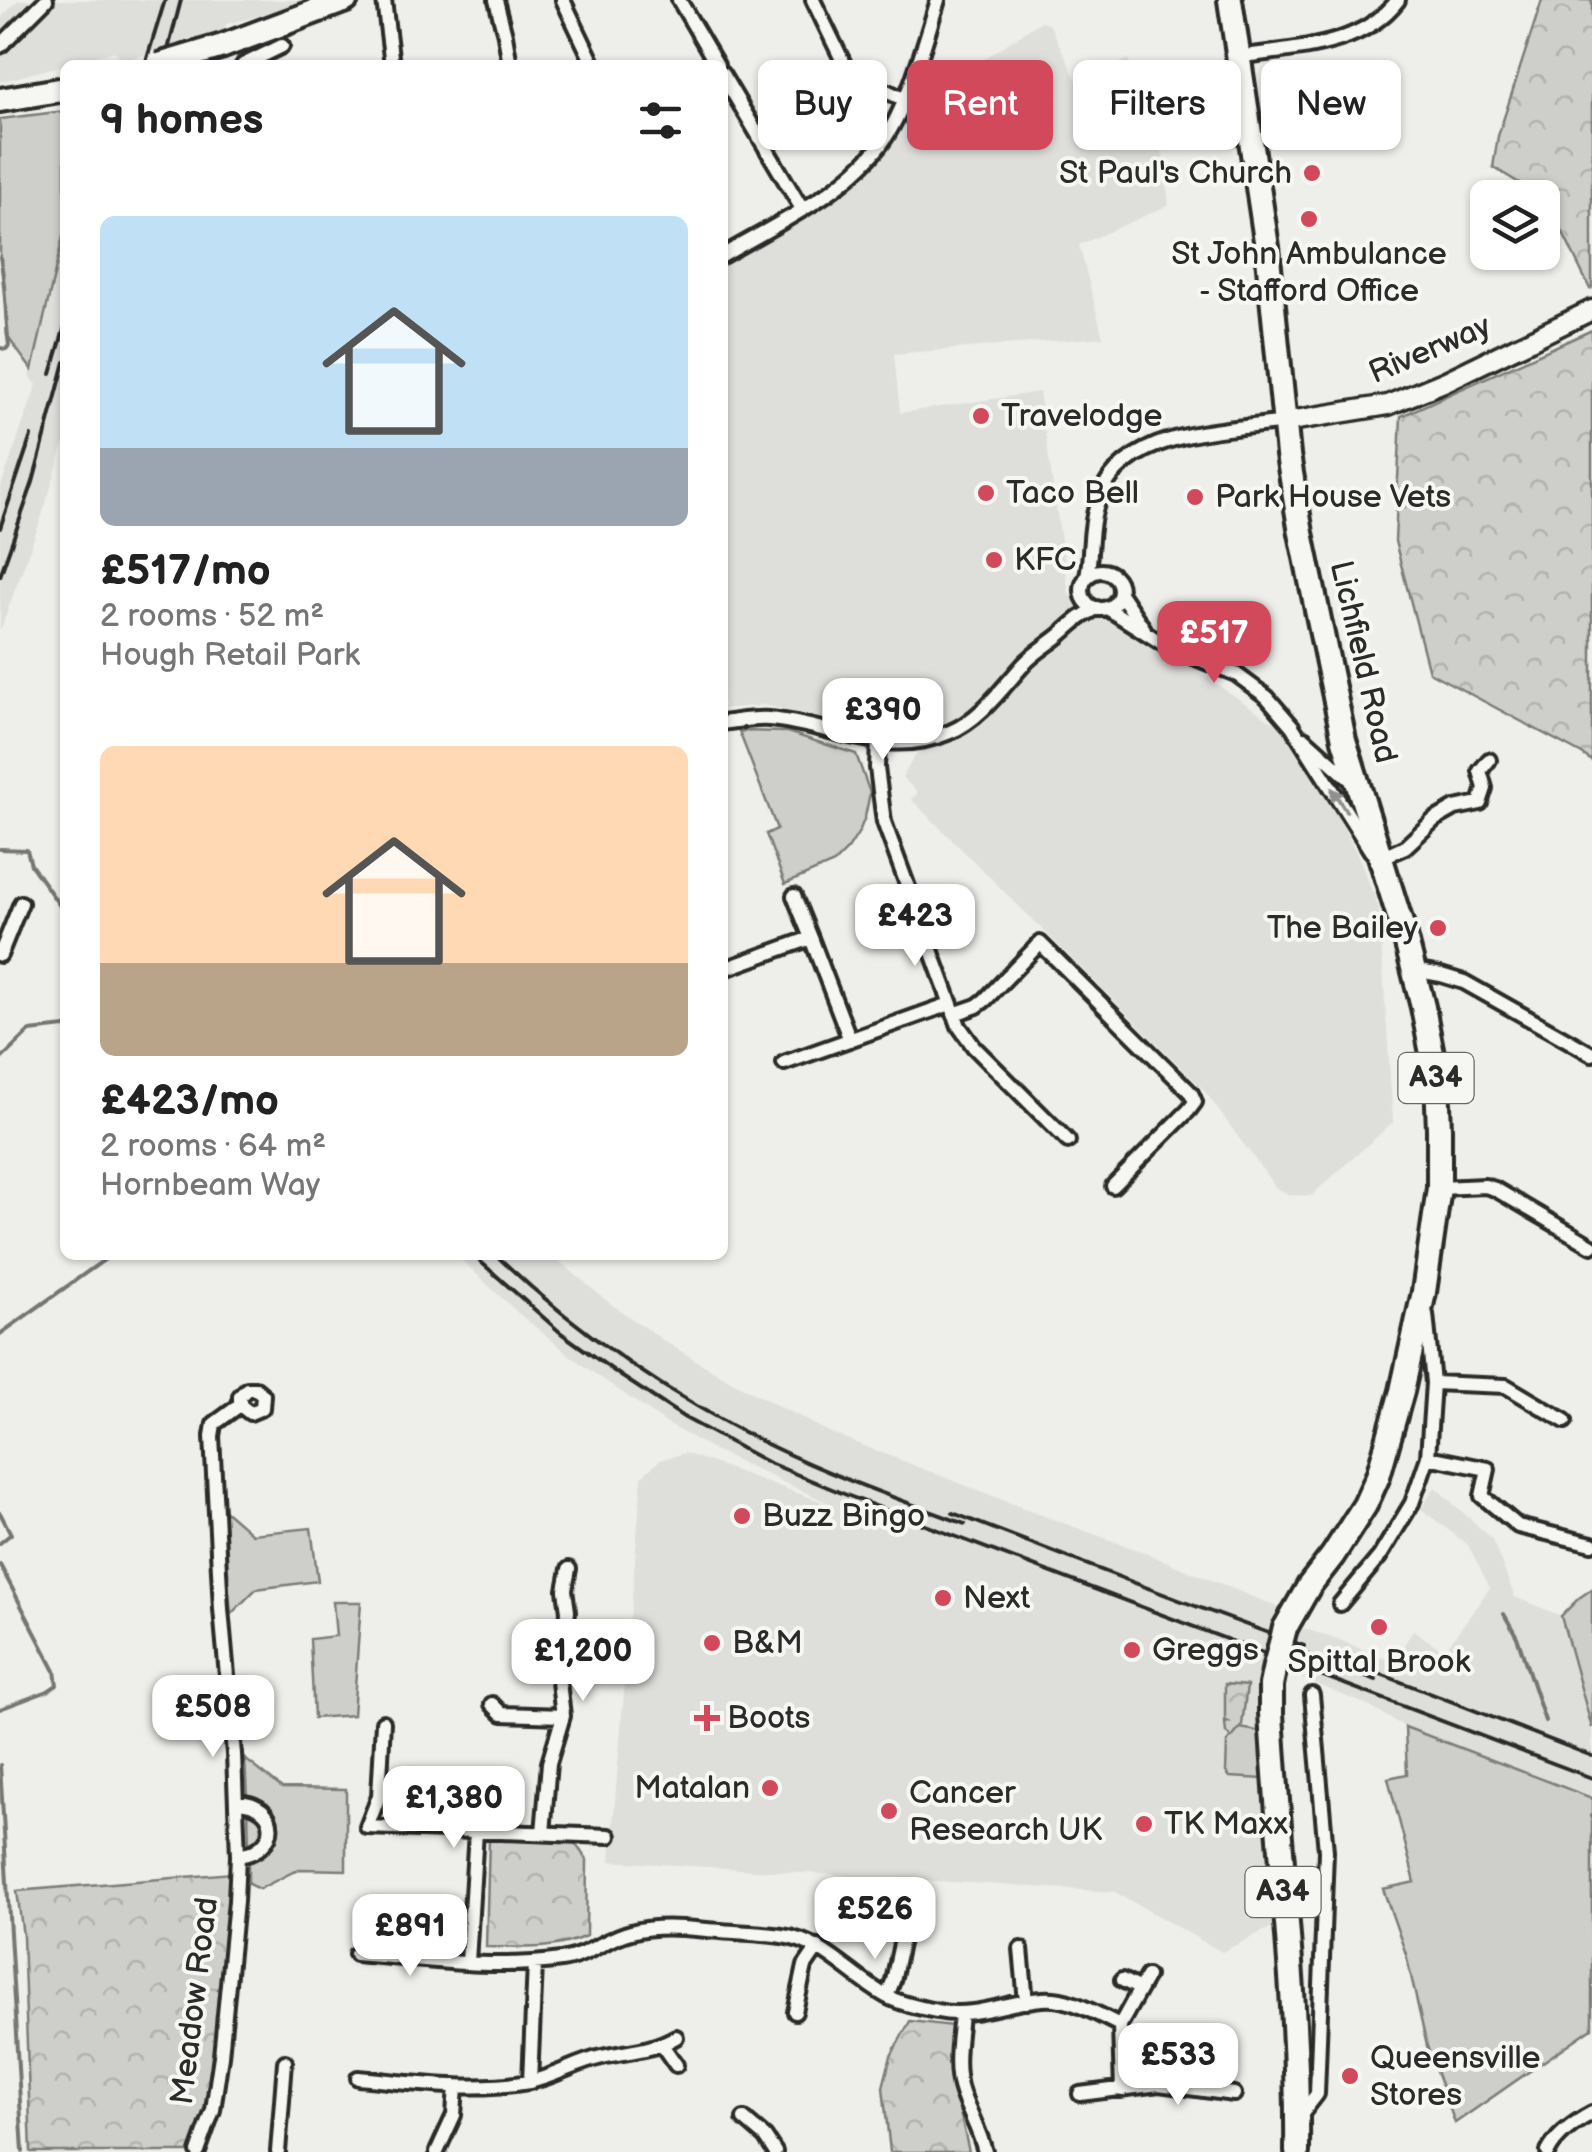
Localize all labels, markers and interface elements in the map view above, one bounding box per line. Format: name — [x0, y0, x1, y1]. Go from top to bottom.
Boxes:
chip: Buy — [758, 60, 887, 150]
chip: Rent — [907, 60, 1053, 150]
chip: Filters — [1073, 60, 1241, 150]
chip: New — [1261, 60, 1401, 150]
icon: filters — [633, 93, 688, 148]
text: 9 homes — [100, 95, 263, 146]
place label: St Paul's Church — [1059, 154, 1292, 193]
marker: St Paul's Church — [1301, 162, 1323, 184]
map controls — [1470, 180, 1560, 270]
button: layers — [1470, 180, 1560, 270]
marker: St John Ambulance - Stafford Office — [1298, 208, 1320, 230]
place label: St John Ambulance - Stafford Office — [1171, 235, 1447, 311]
icon: home — [304, 281, 484, 461]
street label: Riverway — [1363, 307, 1497, 393]
place label: Travelodge — [1001, 397, 1163, 436]
marker: Travelodge — [970, 405, 992, 427]
place label: Taco Bell — [1006, 474, 1139, 513]
place label: Park House Vets — [1215, 478, 1451, 517]
marker: Taco Bell — [975, 482, 997, 504]
marker: Park House Vets — [1184, 486, 1206, 508]
place label: KFC — [1014, 541, 1076, 580]
text: £517/mo — [100, 546, 271, 597]
marker: KFC — [983, 549, 1005, 571]
street label: Lichfield Road — [1321, 557, 1405, 767]
text: 2 rooms · 52 m² — [100, 597, 324, 636]
pin: £517 — [1155, 601, 1273, 686]
text: £517 — [1179, 614, 1249, 653]
text: Hough Retail Park — [100, 636, 360, 675]
pin: £390 — [824, 678, 942, 763]
text: £390 — [844, 691, 922, 730]
one-way arrow — [1331, 786, 1348, 814]
icon: home — [304, 811, 484, 991]
pin: £423 — [856, 884, 974, 969]
text: £423 — [877, 897, 953, 936]
place label: The Bailey — [1267, 909, 1419, 948]
marker: The Bailey — [1427, 917, 1449, 939]
road number: A34 — [1398, 1053, 1474, 1103]
text: £423/mo — [100, 1076, 279, 1127]
text: 2 rooms · 64 m² — [100, 1127, 326, 1166]
text: Hornbeam Way — [100, 1166, 320, 1205]
place label: Buzz Bingo — [762, 1497, 925, 1536]
marker: Buzz Bingo — [731, 1505, 753, 1527]
place label: Next — [963, 1579, 1031, 1618]
marker: Next — [932, 1587, 954, 1609]
marker: Spittal Brook — [1368, 1616, 1390, 1638]
pin: £1,200 — [502, 1619, 664, 1704]
place label: B&M — [732, 1624, 803, 1663]
place label: Greggs — [1152, 1631, 1259, 1670]
text: £1,200 — [534, 1632, 632, 1671]
marker: B&M — [701, 1632, 723, 1654]
marker: Greggs — [1121, 1639, 1143, 1661]
place label: Spittal Brook — [1288, 1643, 1471, 1682]
pin: £508 — [154, 1675, 272, 1760]
text: £508 — [174, 1688, 252, 1727]
place label: Boots — [727, 1699, 810, 1738]
marker: Boots — [696, 1707, 718, 1729]
pin: £1,380 — [373, 1766, 535, 1851]
place label: Matalan — [634, 1769, 750, 1808]
place label: Cancer Research UK — [909, 1774, 1102, 1850]
marker: Matalan — [759, 1777, 781, 1799]
text: £1,380 — [405, 1779, 503, 1818]
marker: Cancer Research UK — [878, 1800, 900, 1822]
place label: TK Maxx — [1164, 1805, 1288, 1844]
marker: TK Maxx — [1133, 1813, 1155, 1835]
road number: A34 — [1246, 1867, 1320, 1917]
pin: £526 — [816, 1877, 934, 1962]
text: £526 — [837, 1890, 913, 1929]
pin: £891 — [351, 1894, 469, 1979]
street label: Meadow Road — [163, 1895, 227, 2107]
text: £891 — [374, 1907, 446, 1946]
pin: £533 — [1119, 2023, 1237, 2108]
text: £533 — [1140, 2036, 1216, 2075]
place label: Queensville Stores — [1370, 2039, 1540, 2115]
marker: Queensville Stores — [1339, 2065, 1361, 2087]

